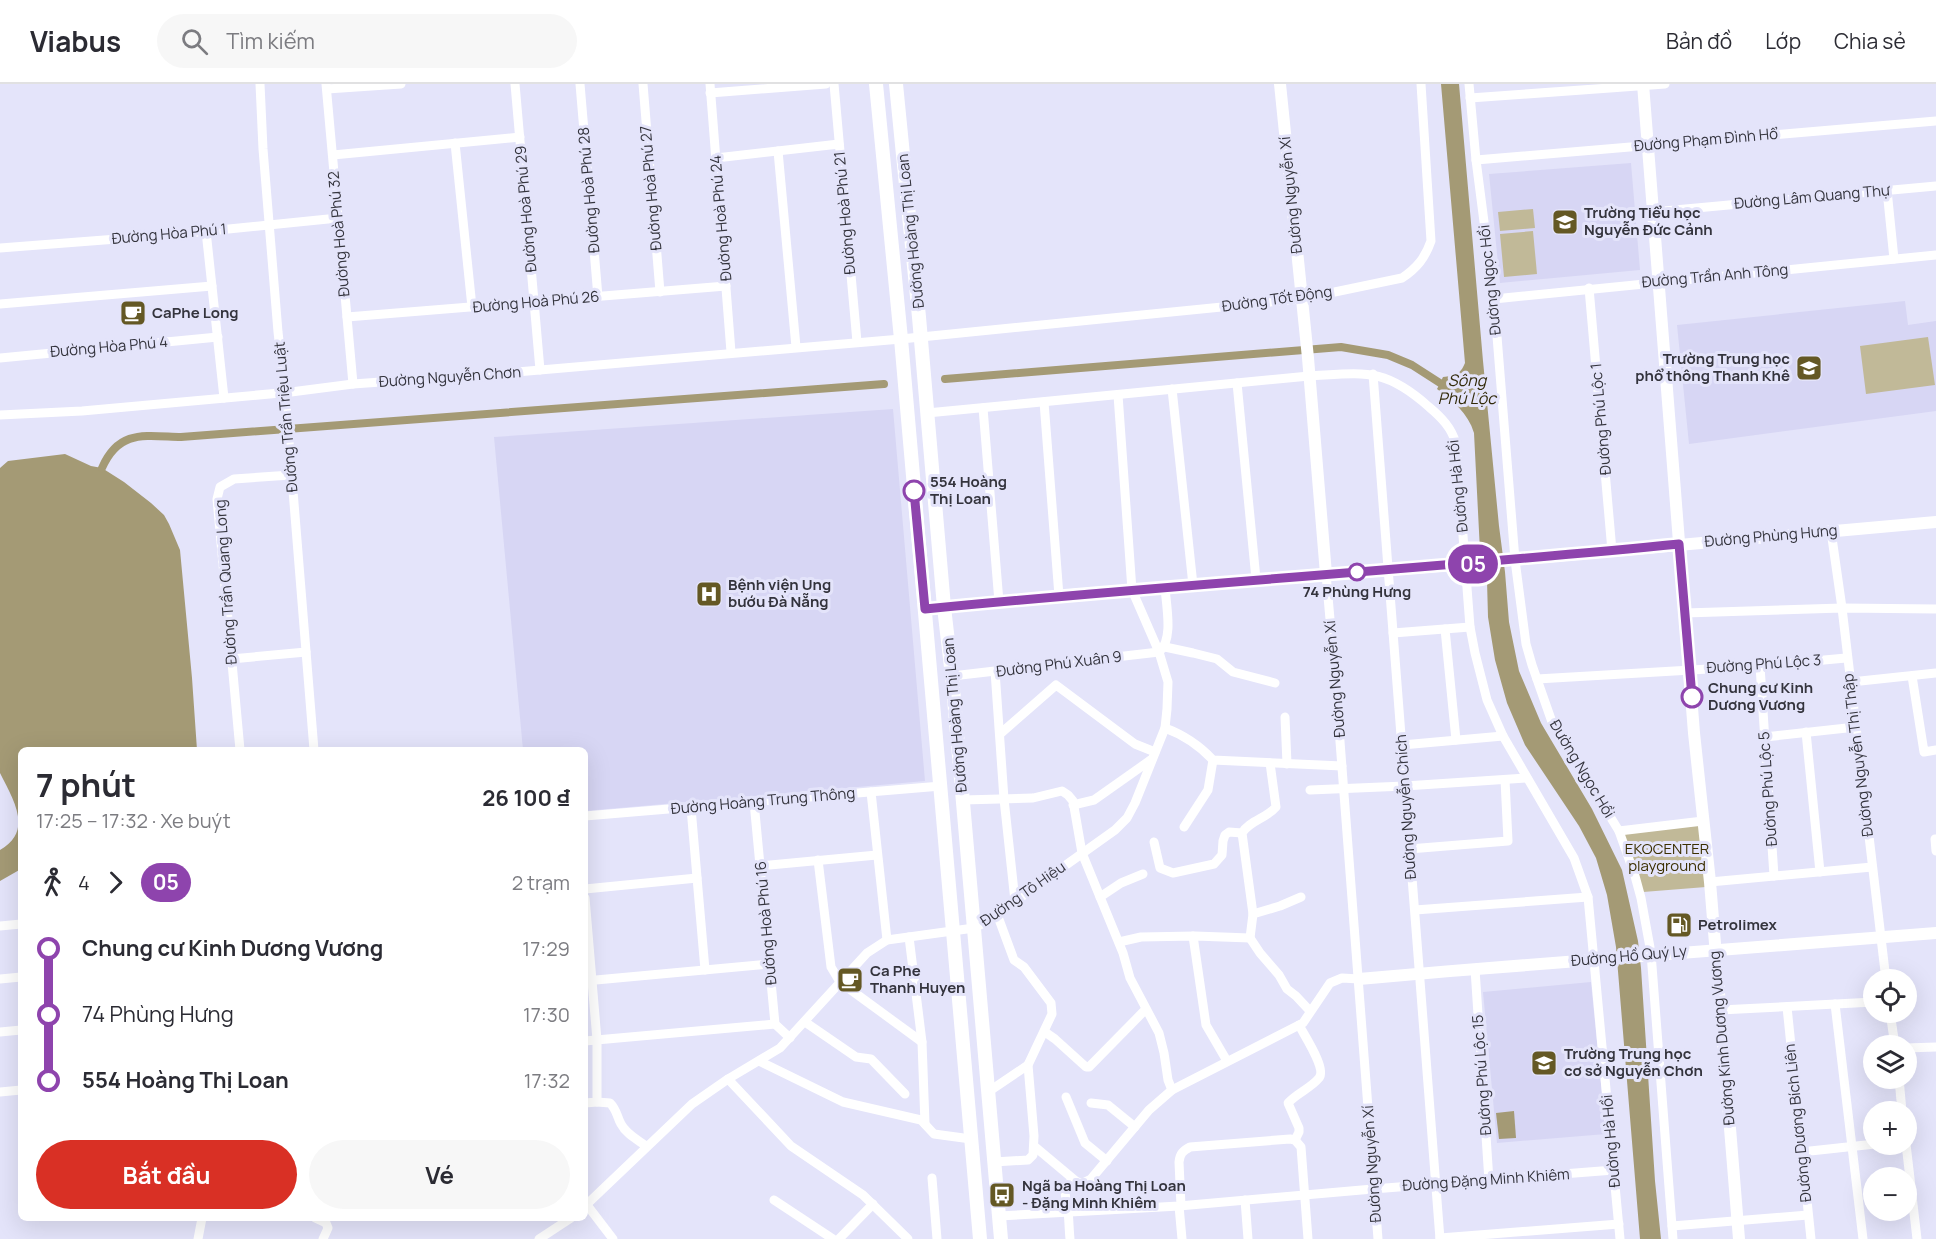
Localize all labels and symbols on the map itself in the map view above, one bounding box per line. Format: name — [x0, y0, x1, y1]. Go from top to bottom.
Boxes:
street label: Đường Phạm Đình Hổ — [1633, 123, 1779, 156]
street label: Đường Hoà Phú 27 — [635, 125, 666, 251]
street label: Đường Hoà Phú 28 — [573, 126, 604, 254]
street label: Đường Nguyễn Xí — [1274, 135, 1307, 255]
street label: Đường Hoà Phú 29 — [510, 145, 541, 273]
street label: Đường Hoà Phú 21 — [829, 151, 860, 276]
street label: Đường Hoàng Thị Loan — [892, 153, 929, 309]
street label: Đường Hoà Phú 24 — [705, 154, 736, 282]
street label: Đường Hoà Phú 32 — [323, 170, 354, 298]
street label: Đường Lâm Quang Thự — [1733, 179, 1892, 214]
place label: Trường Tiểu học Nguyễn Đức Cảnh — [1584, 202, 1713, 240]
school or university icon: Trường Tiểu học Nguyễn Đức Cảnh — [1550, 207, 1580, 237]
street label: Đường Hòa Phú 1 — [111, 218, 227, 249]
street label: Đường Ngọc Hồi — [1473, 224, 1506, 336]
street label: Đường Trần Anh Tông — [1641, 259, 1789, 292]
street label: Đường Tốt Động — [1220, 280, 1333, 317]
street label: Đường Hoà Phú 26 — [472, 286, 600, 317]
cafe icon: CaPhe Long — [118, 298, 148, 328]
place label: CaPhe Long — [152, 302, 239, 323]
street label: Đường Hòa Phú 4 — [49, 331, 169, 362]
street label: Đường Trần Triệu Luật — [268, 341, 303, 493]
place label: Trường Trung học phổ thông Thanh Khê — [1635, 348, 1790, 386]
school or university icon: Trường Trung học phổ thông Thanh Khê — [1794, 353, 1824, 383]
street label: Đường Nguyễn Chơn — [378, 361, 522, 392]
street label: Đường Phú Lộc 1 — [1585, 362, 1616, 476]
water label: Sông Phú Lộc — [1438, 369, 1497, 409]
street label: Đường Hà Hồi — [1442, 439, 1473, 533]
place label: 554 Hoàng Thị Loan — [930, 471, 1007, 509]
marker: 554 Hoàng Thị Loan — [903, 480, 925, 502]
street label: Đường Trần Quang Long — [209, 499, 242, 665]
street label: Đường Phùng Hưng — [1704, 519, 1838, 552]
line badge: 05 — [1446, 544, 1500, 584]
marker: 74 Phùng Hưng — [1348, 563, 1366, 581]
place label: Bệnh viện Ung bướu Đà Nẵng — [728, 574, 831, 612]
hospital icon: Bệnh viện Ung bướu Đà Nẵng — [694, 579, 724, 609]
place label: 74 Phùng Hưng — [1303, 581, 1411, 602]
street label: Đường Nguyễn Xí — [1319, 619, 1350, 739]
street label: Đường Hoàng Thị Loan — [937, 637, 972, 793]
street label: Đường Phú Xuân 9 — [995, 645, 1123, 682]
street label: Đường Phú Lộc 3 — [1706, 649, 1822, 678]
street label: Đường Nguyễn Thị Thập — [1837, 672, 1878, 838]
place label: Chung cư Kinh Dương Vương — [1708, 677, 1813, 715]
marker: Chung cư Kinh Dương Vương — [1681, 686, 1703, 708]
street label: Đường Ngọc Hồi — [1545, 716, 1620, 822]
street label: Đường Phú Lộc 5 — [1753, 731, 1782, 847]
street label: Đường Nguyễn Chích — [1390, 734, 1421, 880]
street label: Đường Hoàng Trung Thông — [670, 782, 856, 819]
park label: EKOCENTER playground — [1625, 838, 1709, 876]
street label: Đường Tô Hiệu — [976, 856, 1070, 931]
street label: Đường Hoà Phú 16 — [750, 860, 781, 986]
fuel station icon: Petrolimex — [1664, 910, 1694, 940]
place label: Petrolimex — [1698, 914, 1778, 935]
street label: Đường Hồ Quý Ly — [1570, 940, 1688, 971]
street label: Đường Kinh Dương Vương — [1703, 950, 1740, 1126]
place label: Ca Phe Thanh Huyen — [870, 960, 965, 998]
cafe icon: Ca Phe Thanh Huyen — [835, 965, 865, 995]
street label: Đường Phú Lộc 15 — [1467, 1014, 1496, 1136]
place label: Trường Trung học cơ sở Nguyễn Chơn — [1564, 1043, 1703, 1081]
street label: Đường Dương Bích Liên — [1779, 1043, 1816, 1203]
school or university icon: Trường Trung học cơ sở Nguyễn Chơn — [1529, 1048, 1559, 1078]
street label: Đường Hà Hồi — [1596, 1094, 1625, 1188]
street label: Đường Nguyễn Xí — [1357, 1104, 1386, 1223]
street label: Đường Đặng Minh Khiêm — [1402, 1163, 1570, 1196]
place label: Ngã ba Hoàng Thị Loan - Đặng Minh Khiêm — [1022, 1175, 1186, 1213]
bus stop icon: Ngã ba Hoàng Thị Loan - Đặng Minh Khiêm — [987, 1180, 1017, 1210]

